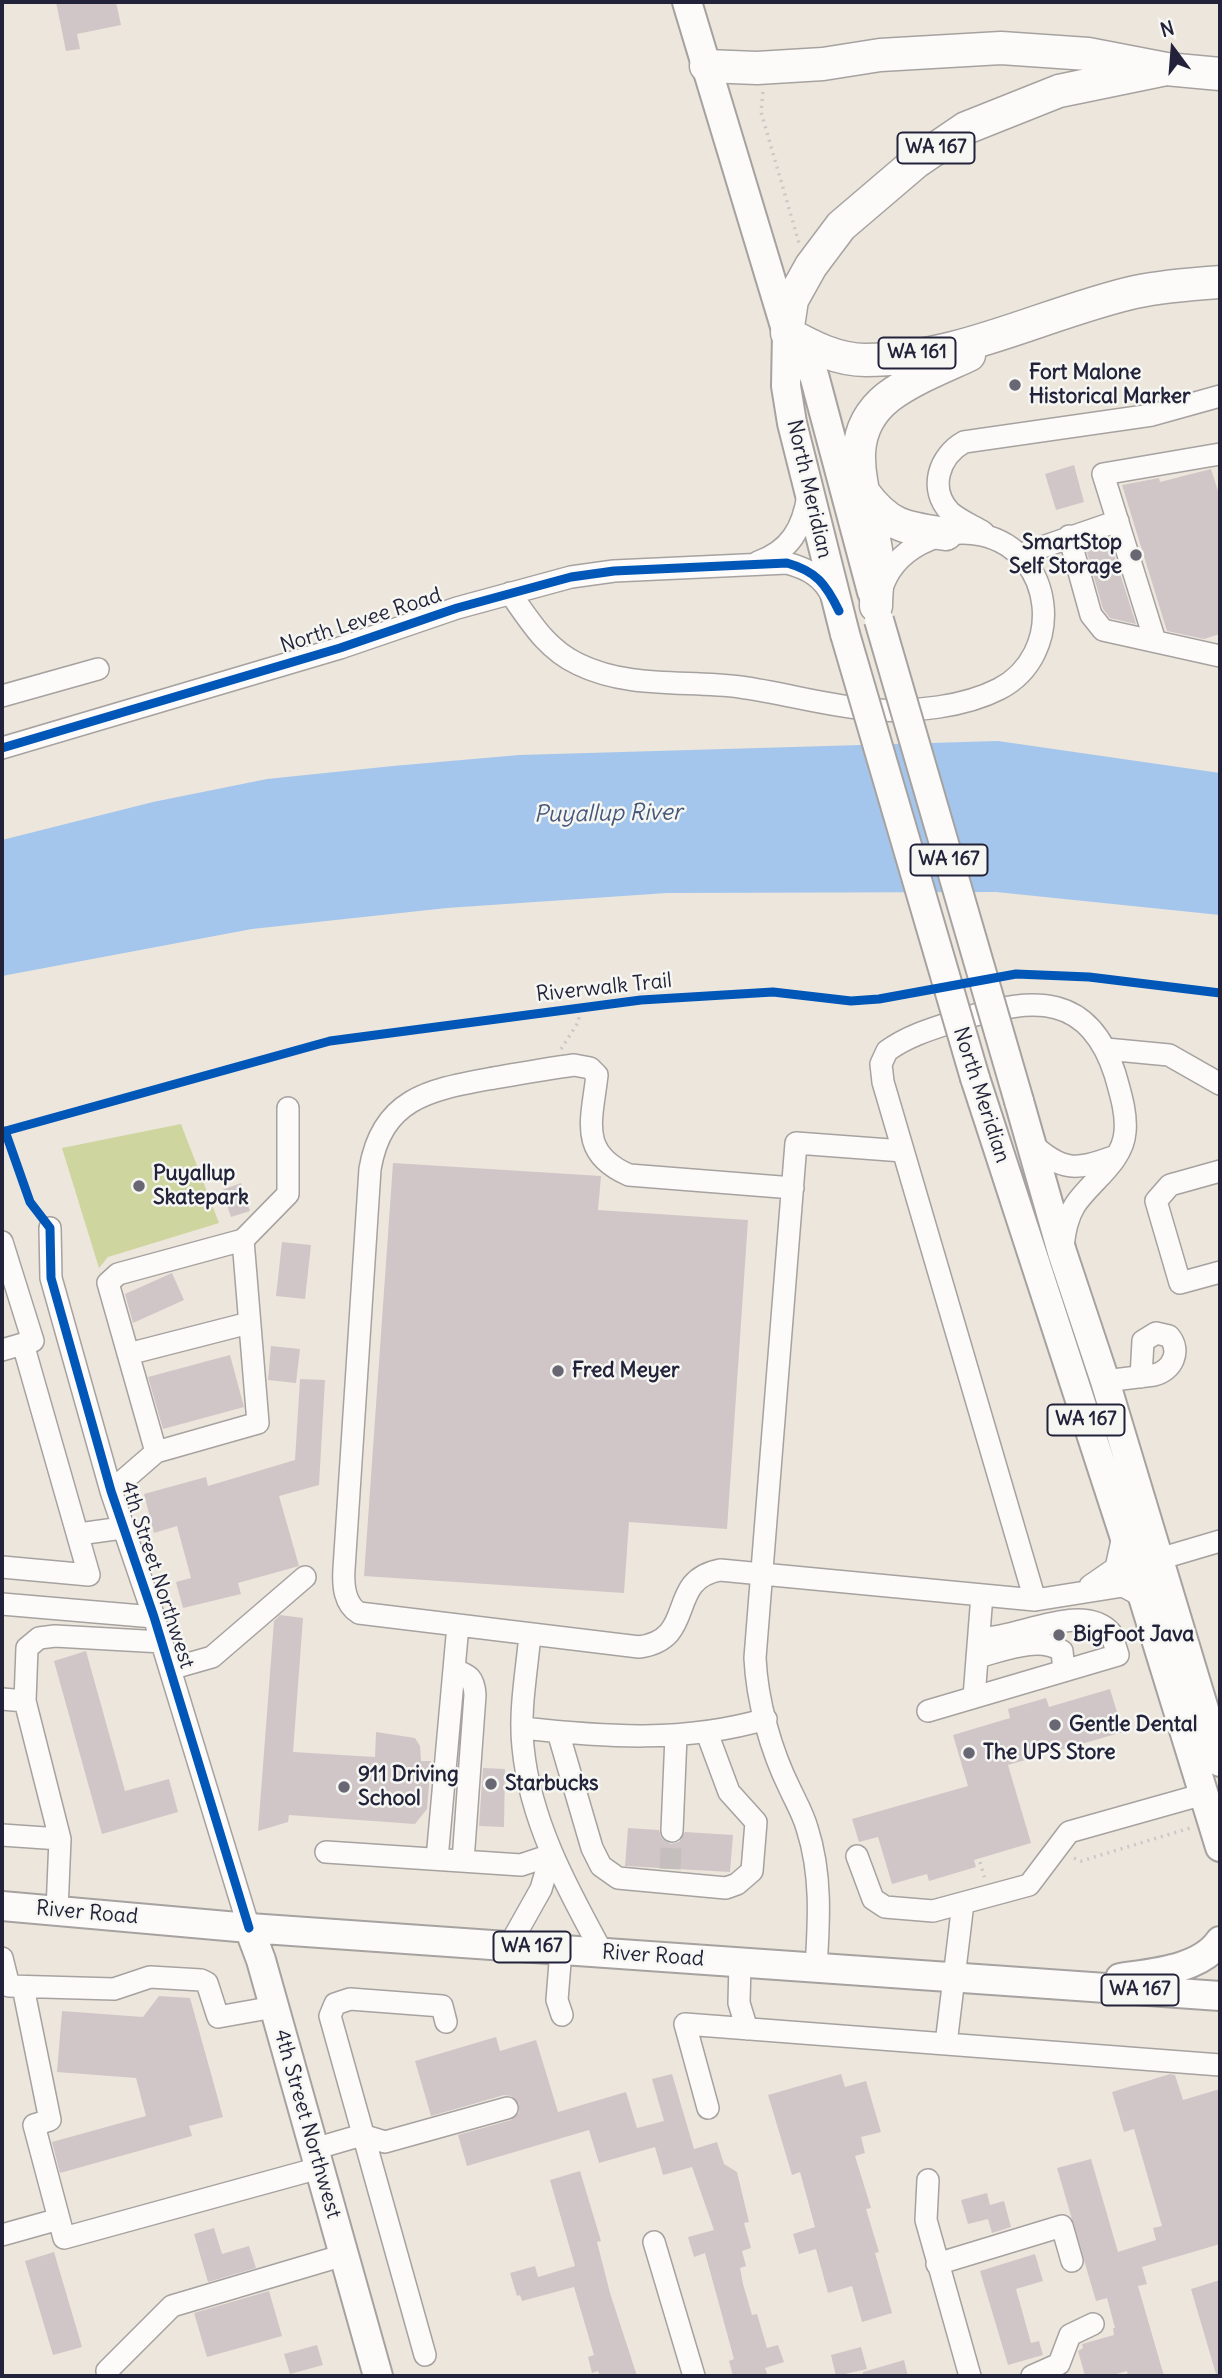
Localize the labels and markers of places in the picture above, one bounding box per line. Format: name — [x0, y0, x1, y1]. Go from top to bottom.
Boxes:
place label: Fort Malone Historical Marker — [1029, 360, 1191, 410]
marker: Fort Malone Historical Marker — [1007, 377, 1023, 393]
place label: SmartStop Self Storage — [1009, 530, 1122, 580]
marker: SmartStop Self Storage — [1128, 547, 1144, 563]
place label: Puyallup Skatepark — [153, 1161, 249, 1211]
marker: Puyallup Skatepark — [131, 1178, 147, 1194]
place label: Fred Meyer — [572, 1358, 680, 1384]
marker: Fred Meyer — [550, 1363, 566, 1379]
place label: BigFoot Java — [1073, 1622, 1194, 1648]
marker: BigFoot Java — [1051, 1627, 1067, 1643]
place label: Gentle Dental — [1069, 1712, 1197, 1738]
marker: Gentle Dental — [1047, 1717, 1063, 1733]
place label: The UPS Store — [983, 1740, 1116, 1766]
marker: The UPS Store — [961, 1745, 977, 1761]
place label: 911 Driving School — [358, 1762, 459, 1812]
place label: Starbucks — [505, 1771, 599, 1797]
marker: Starbucks — [483, 1776, 499, 1792]
marker: 911 Driving School — [336, 1779, 352, 1795]

